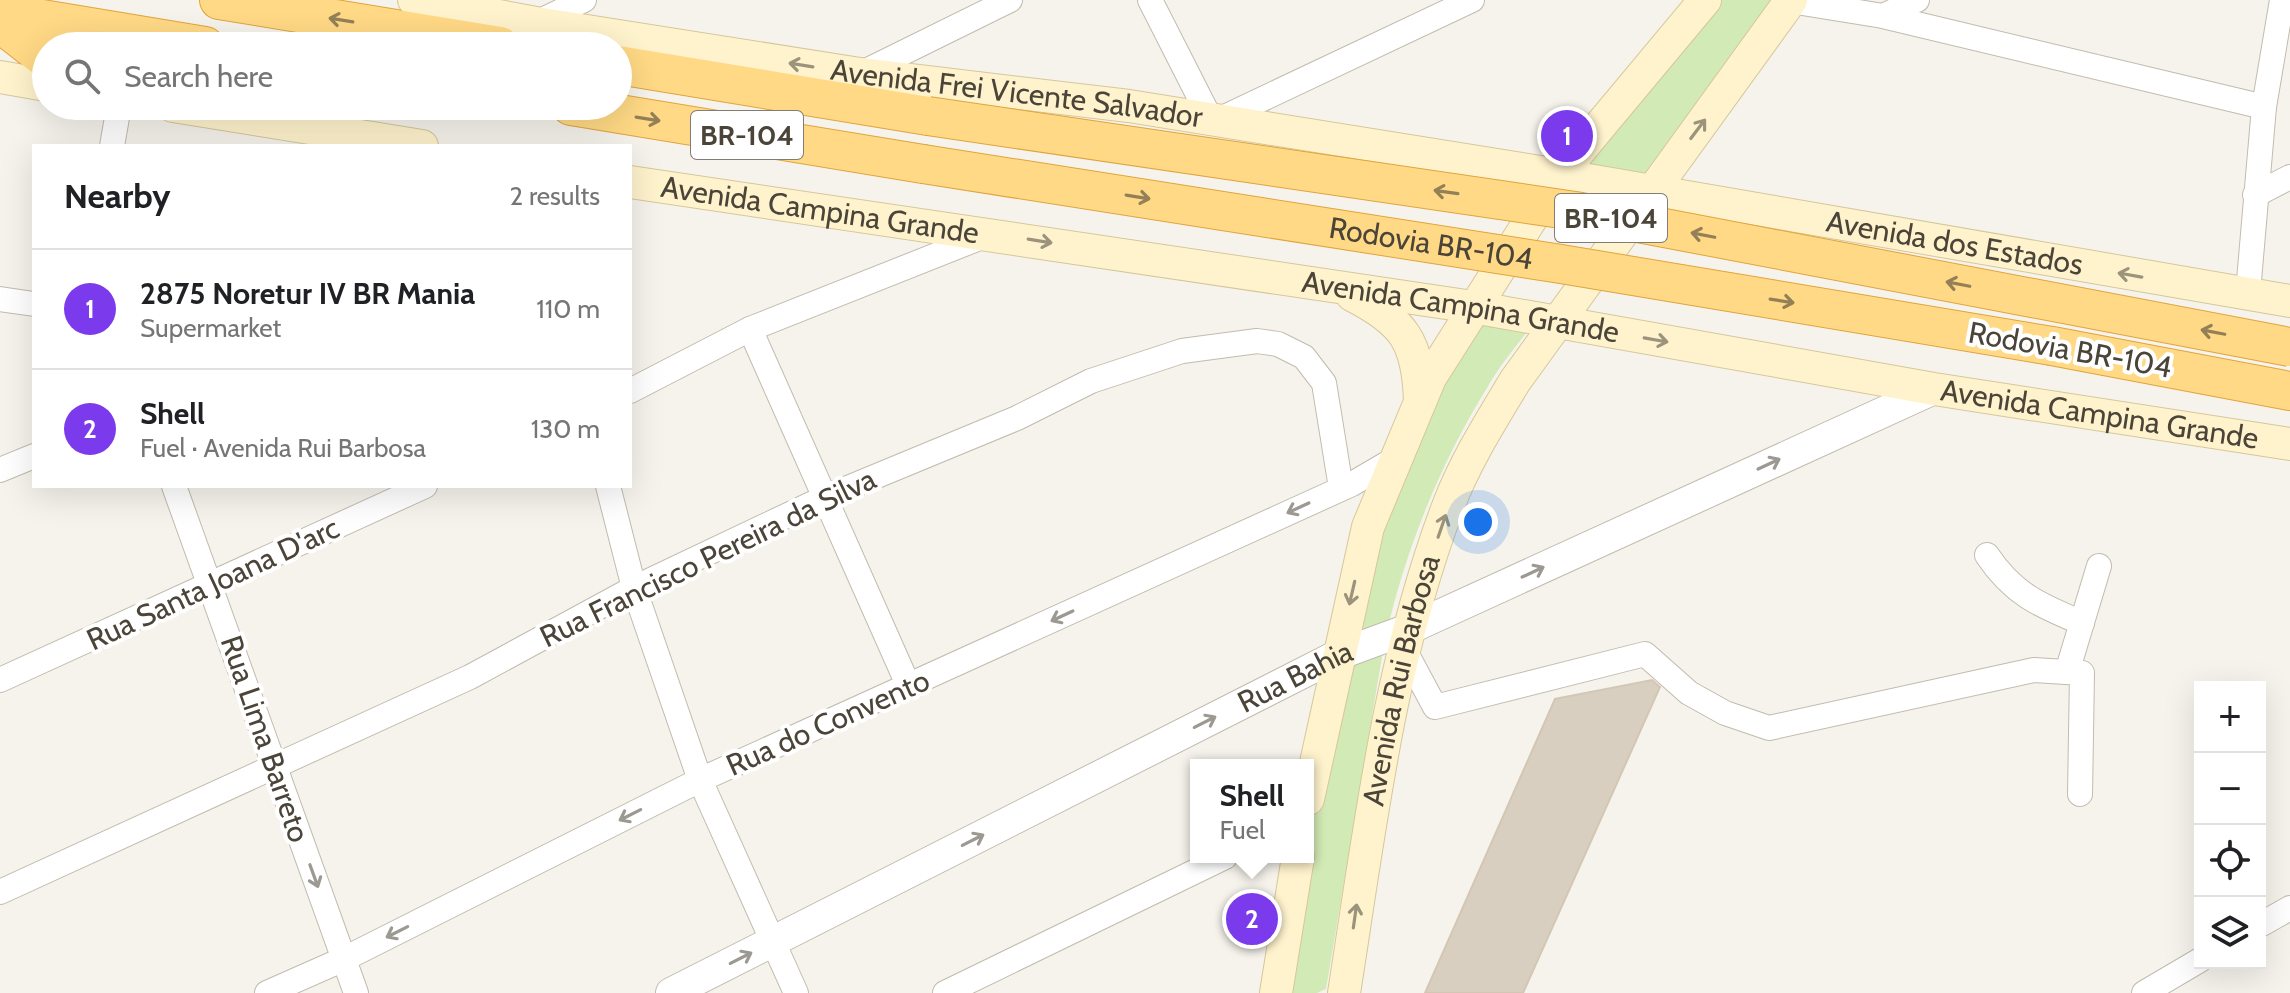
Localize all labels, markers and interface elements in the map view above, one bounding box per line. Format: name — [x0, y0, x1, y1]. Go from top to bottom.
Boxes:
one-way arrow — [328, 12, 354, 27]
search box — [32, 32, 632, 120]
street label: Avenida Frei Vicente Salvador — [828, 51, 1206, 136]
icon: search — [60, 54, 104, 98]
one-way arrow — [789, 56, 815, 71]
text: Search here — [124, 58, 273, 95]
pin: 1 — [1541, 106, 1593, 166]
road number: BR-104 — [691, 111, 803, 159]
one-way arrow — [634, 112, 660, 127]
one-way arrow — [1689, 119, 1706, 140]
street label: Avenida Campina Grande — [659, 168, 981, 252]
text: Nearby — [64, 175, 171, 217]
text: 2 results — [509, 180, 600, 212]
one-way arrow — [1434, 184, 1459, 199]
one-way arrow — [1125, 191, 1150, 206]
road number: BR-104 — [1555, 194, 1667, 242]
street label: Avenida dos Estados — [1824, 202, 2086, 283]
street label: Rodovia BR-104 — [1326, 209, 1535, 277]
one-way arrow — [1690, 227, 1716, 242]
one-way arrow — [1027, 234, 1052, 249]
street label: Avenida Campina Grande — [1299, 263, 1622, 351]
one-way arrow — [2118, 266, 2143, 281]
text: 2875 Noretur IV BR Mania — [140, 275, 475, 312]
one-way arrow — [1946, 275, 1971, 290]
text: 1 — [85, 293, 95, 325]
text: 110 m — [536, 293, 600, 325]
one-way arrow — [1769, 294, 1794, 309]
text: Supermarket — [140, 312, 281, 344]
street label: Rodovia BR-104 — [1966, 313, 2174, 386]
one-way arrow — [2201, 324, 2227, 339]
one-way arrow — [1643, 334, 1668, 349]
street label: Avenida Campina Grande — [1938, 371, 2261, 457]
text: Shell — [140, 395, 205, 432]
text: 2 — [83, 413, 97, 445]
text: 130 m — [531, 413, 600, 445]
text: Fuel · Avenida Rui Barbosa — [140, 432, 426, 464]
one-way arrow — [1757, 456, 1781, 471]
street label: Rua Francisco Pereira da Silva — [534, 460, 882, 655]
one-way arrow — [1286, 501, 1311, 516]
your location — [1458, 502, 1498, 542]
street label: Rua Santa Joana D'arc — [81, 509, 345, 658]
one-way arrow — [1435, 514, 1450, 539]
street label: Avenida Rui Barbosa — [1354, 549, 1448, 809]
one-way arrow — [1520, 564, 1545, 579]
one-way arrow — [1344, 580, 1359, 605]
one-way arrow — [1050, 609, 1074, 624]
street label: Rua Lima Barreto — [213, 631, 318, 847]
street label: Rua Bahia — [1232, 632, 1358, 721]
street label: Rua do Convento — [721, 661, 935, 784]
map controls — [2194, 681, 2266, 969]
button: + — [2194, 681, 2266, 753]
one-way arrow — [1192, 714, 1216, 730]
button: − — [2194, 753, 2266, 825]
popup — [1190, 759, 1314, 863]
text: Shell — [1220, 777, 1284, 814]
one-way arrow — [618, 808, 642, 824]
text: Fuel — [1220, 814, 1265, 846]
button: locate — [2194, 825, 2266, 897]
one-way arrow — [960, 831, 984, 847]
one-way arrow — [307, 863, 322, 888]
pin: 2 — [1226, 889, 1278, 949]
button: layers — [2194, 897, 2266, 969]
one-way arrow — [1348, 904, 1363, 929]
one-way arrow — [386, 925, 410, 940]
one-way arrow — [728, 949, 752, 965]

